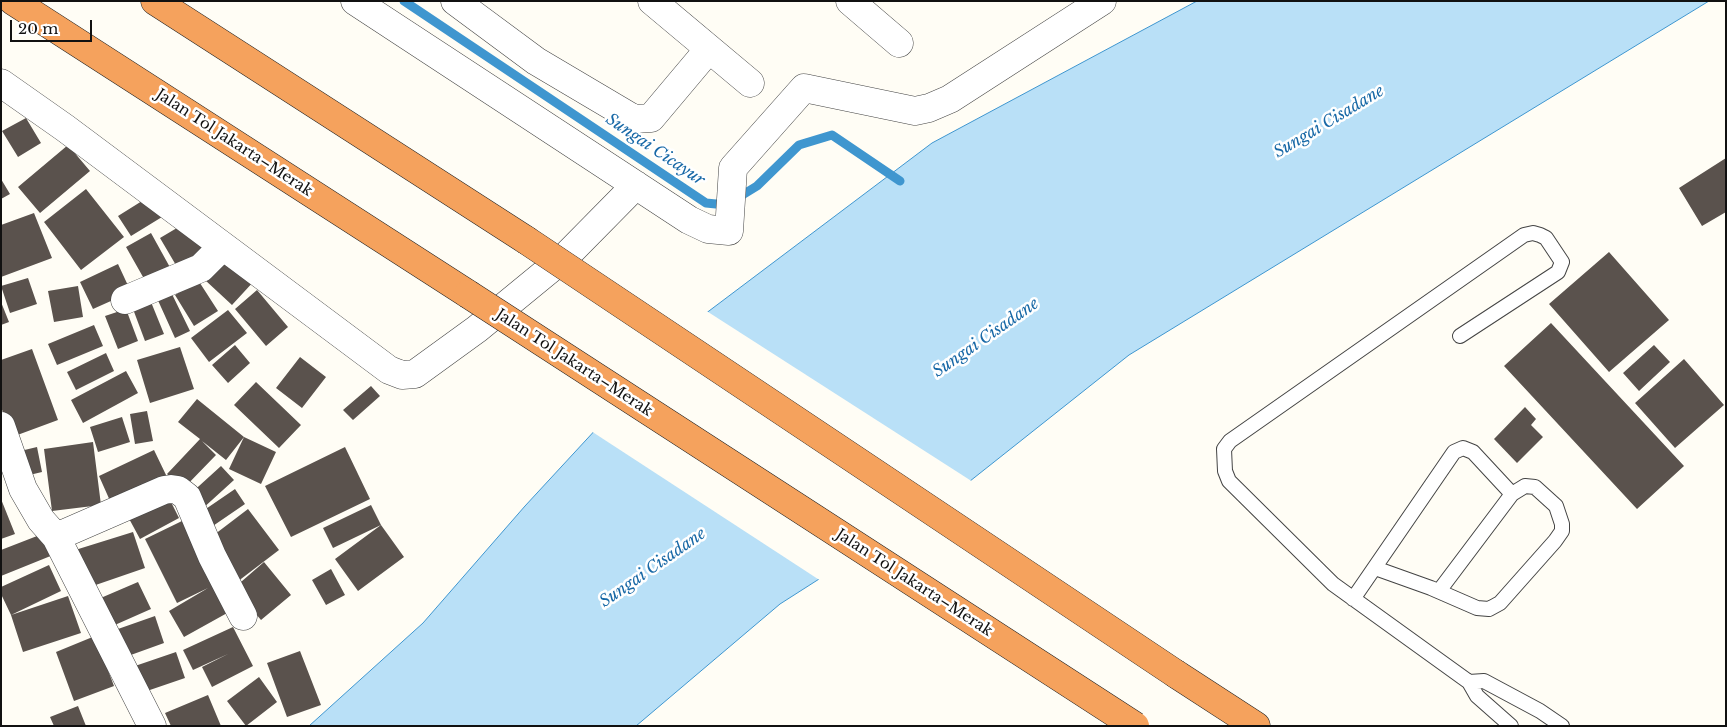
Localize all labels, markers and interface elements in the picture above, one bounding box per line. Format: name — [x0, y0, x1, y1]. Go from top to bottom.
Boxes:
scale bar — [12, 10, 95, 42]
text: 20 m — [18, 19, 58, 38]
water label: Sungai Cisadane — [1270, 82, 1388, 162]
street label: Jalan Tol Jakarta–Merak — [152, 86, 316, 200]
water label: Sungai Cicayur — [602, 110, 708, 190]
water label: Sungai Cisadane — [929, 294, 1043, 382]
street label: Jalan Tol Jakarta–Merak — [492, 306, 656, 420]
water label: Sungai Cisadane — [596, 524, 710, 612]
street label: Jalan Tol Jakarta–Merak — [832, 526, 996, 640]

